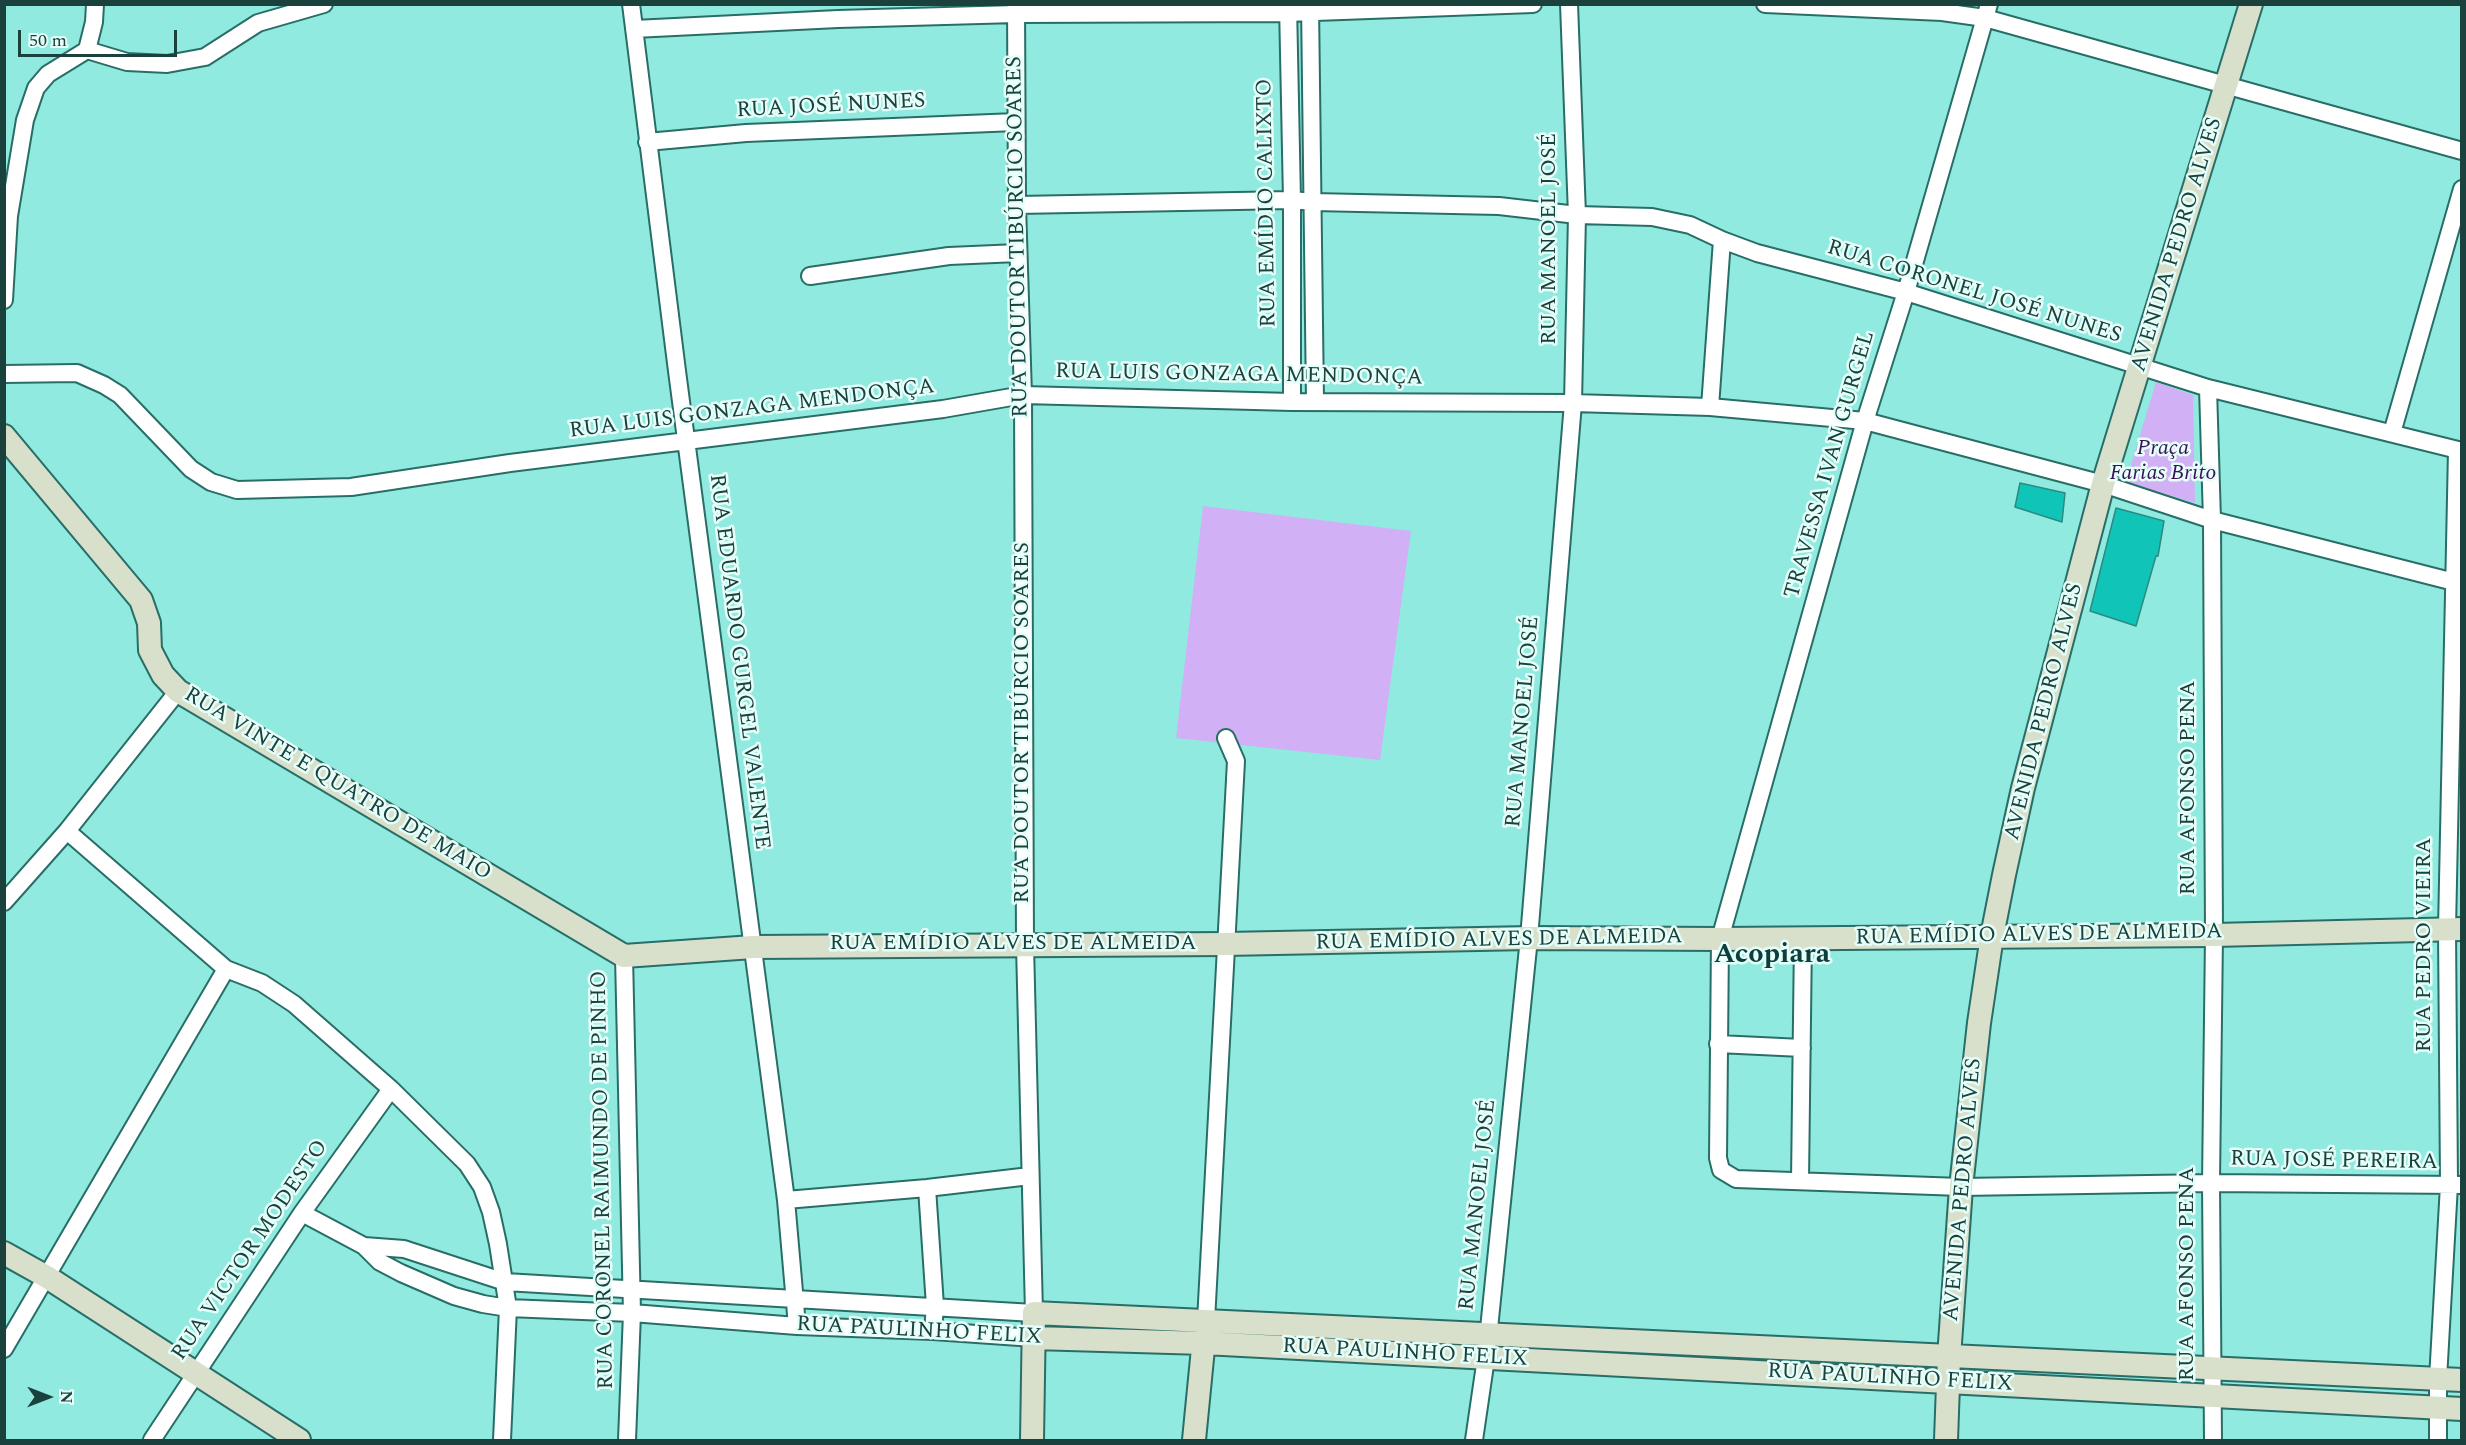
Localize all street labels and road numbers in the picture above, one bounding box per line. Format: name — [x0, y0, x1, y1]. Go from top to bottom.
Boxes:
street label: RUA DOUTOR TIBÚRCIO SOARES — [1003, 56, 1035, 418]
street label: RUA EMÍDIO CALIXTO — [1253, 78, 1283, 328]
street label: RUA JOSÉ NUNES — [736, 89, 926, 125]
street label: AVENIDA PEDRO ALVES — [2127, 115, 2229, 375]
street label: RUA MANOEL JOSÉ — [1538, 133, 1564, 345]
street label: RUA CORONEL JOSÉ NUNES — [1824, 236, 2124, 350]
street label: TRAVESSA IVAN GURGEL — [1780, 328, 1882, 602]
street label: RUA LUIS GONZAGA MENDONÇA — [1055, 360, 1423, 392]
street label: RUA LUIS GONZAGA MENDONÇA — [568, 374, 936, 446]
street label: RUA EDUARDO GURGEL VALENTE — [702, 473, 774, 851]
street label: RUA DOUTOR TIBÚRCIO SOARES — [1011, 542, 1037, 904]
street label: AVENIDA PEDRO ALVES — [2000, 581, 2090, 843]
street label: RUA MANOEL JOSÉ — [1502, 615, 1546, 829]
street label: RUA AFONSO PENA — [2177, 680, 2203, 896]
street label: RUA VINTE E QUATRO DE MAIO — [179, 683, 495, 887]
street label: RUA PEDRO VIEIRA — [2413, 837, 2439, 1053]
street label: RUA EMÍDIO ALVES DE ALMEIDA — [1855, 920, 2223, 952]
street label: RUA EMÍDIO ALVES DE ALMEIDA — [1315, 925, 1683, 957]
street label: RUA EMÍDIO ALVES DE ALMEIDA — [829, 932, 1197, 958]
street label: RUA CORONEL RAIMUNDO DE PINHO — [587, 970, 621, 1390]
street label: AVENIDA PEDRO ALVES — [1939, 1057, 1989, 1323]
street label: RUA MANOEL JOSÉ — [1455, 1098, 1503, 1312]
street label: RUA VICTOR MODESTO — [167, 1136, 335, 1366]
street label: RUA JOSÉ PEREIRA — [2230, 1147, 2438, 1177]
street label: RUA AFONSO PENA — [2176, 1166, 2202, 1382]
street label: RUA PAULINHO FELIX — [796, 1312, 1042, 1352]
street label: RUA PAULINHO FELIX — [1282, 1334, 1528, 1374]
street label: RUA PAULINHO FELIX — [1767, 1359, 2013, 1399]

